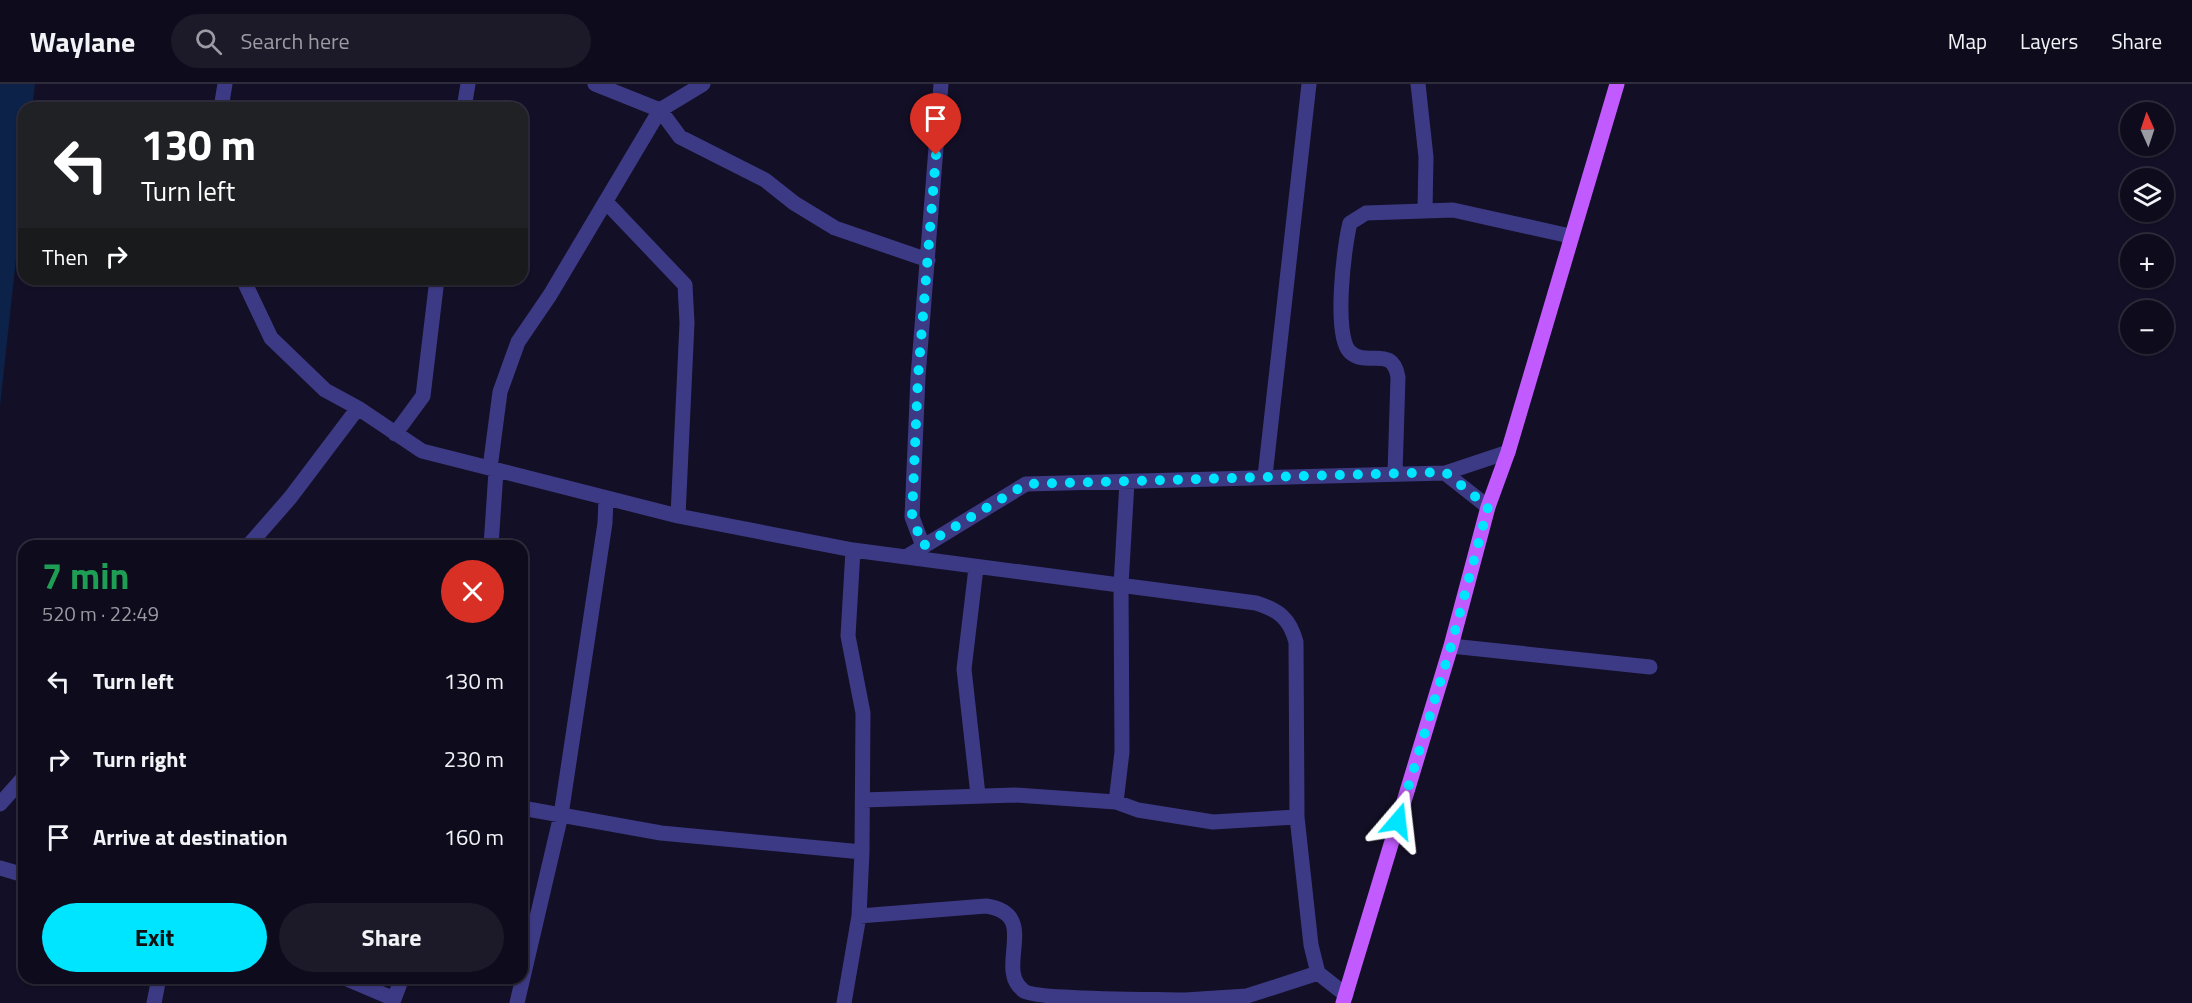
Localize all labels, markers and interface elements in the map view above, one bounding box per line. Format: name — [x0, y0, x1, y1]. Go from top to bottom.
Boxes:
search box — [171, 14, 591, 68]
text: Waylane — [30, 20, 135, 63]
text: Search here — [240, 24, 350, 58]
icon: search — [192, 25, 225, 58]
text: Map — [1948, 25, 1987, 57]
text: Layers — [2020, 25, 2078, 57]
text: Share — [2111, 25, 2162, 57]
pin — [910, 93, 961, 155]
icon: arrive — [919, 102, 952, 135]
north arrow — [2120, 102, 2174, 156]
map controls — [2120, 102, 2174, 354]
text: 130 m — [141, 112, 256, 176]
icon: left — [42, 126, 120, 204]
button: layers — [2120, 168, 2174, 222]
text: Turn left — [141, 170, 235, 211]
button: + — [2120, 234, 2174, 288]
text: Then — [42, 240, 88, 274]
icon: right — [100, 240, 133, 273]
button: − — [2120, 300, 2174, 354]
text: 7 min — [42, 548, 129, 603]
button: close — [441, 560, 504, 623]
text: 520 m · 22:49 — [42, 598, 159, 629]
text: Turn left — [93, 664, 174, 698]
text: 130 m — [444, 664, 504, 698]
icon: left — [42, 665, 75, 698]
text: Turn right — [93, 742, 187, 776]
text: 230 m — [444, 742, 504, 776]
icon: right — [42, 743, 75, 776]
position arrow — [1366, 789, 1430, 853]
text: Arrive at destination — [93, 820, 288, 854]
text: 160 m — [444, 820, 504, 854]
icon: arrive — [42, 821, 75, 854]
button: Exit — [42, 903, 267, 972]
button: Share — [279, 903, 504, 972]

